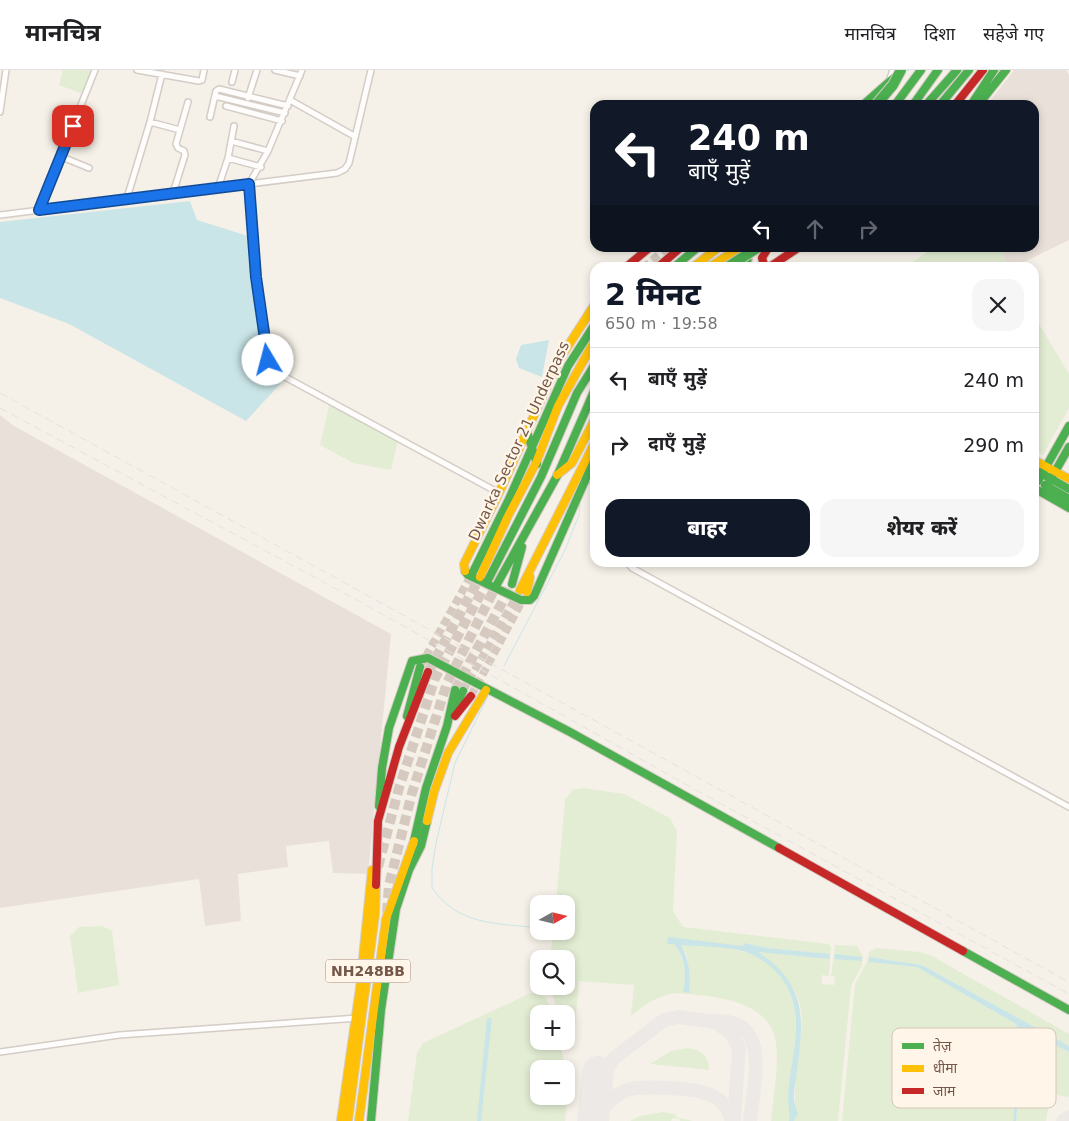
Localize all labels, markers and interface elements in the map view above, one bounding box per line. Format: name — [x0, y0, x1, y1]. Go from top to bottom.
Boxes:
text: मानचित्र — [25, 19, 101, 47]
text: मानचित्र — [845, 23, 896, 44]
text: दिशा — [924, 23, 955, 44]
text: सहेजे गए — [983, 23, 1044, 44]
pin — [52, 105, 94, 147]
icon: arrive — [59, 112, 87, 140]
text: 240 m — [688, 118, 810, 158]
icon: left — [605, 120, 670, 185]
text: बाएँ मुड़ें — [688, 159, 750, 184]
icon: left — [748, 215, 776, 243]
icon: ahead — [801, 215, 829, 243]
icon: right — [854, 215, 882, 243]
text: 2 मिनट — [605, 277, 701, 312]
button: close — [972, 279, 1024, 331]
text: 650 m · 19:58 — [605, 314, 718, 333]
position arrow — [241, 333, 293, 385]
street label: Dwarka Sector 21 Underpass — [465, 338, 573, 544]
icon: left — [605, 366, 633, 394]
text: बाएँ मुड़ें — [648, 367, 707, 389]
text: 240 m — [963, 369, 1024, 391]
icon: right — [605, 431, 633, 459]
text: दाएँ मुड़ें — [648, 432, 706, 454]
text: 290 m — [963, 434, 1024, 456]
button: बाहर — [605, 499, 810, 557]
button: शेयर करें — [820, 499, 1024, 557]
north arrow — [530, 895, 575, 940]
map controls — [530, 895, 575, 1105]
button: search — [530, 950, 575, 995]
road number: NH248BB — [326, 959, 410, 982]
button: + — [530, 1005, 575, 1050]
legend — [892, 1028, 1056, 1108]
text: तेज़ — [933, 1037, 952, 1054]
button: − — [530, 1060, 575, 1105]
text: धीमा — [933, 1060, 958, 1076]
text: जाम — [933, 1083, 956, 1099]

